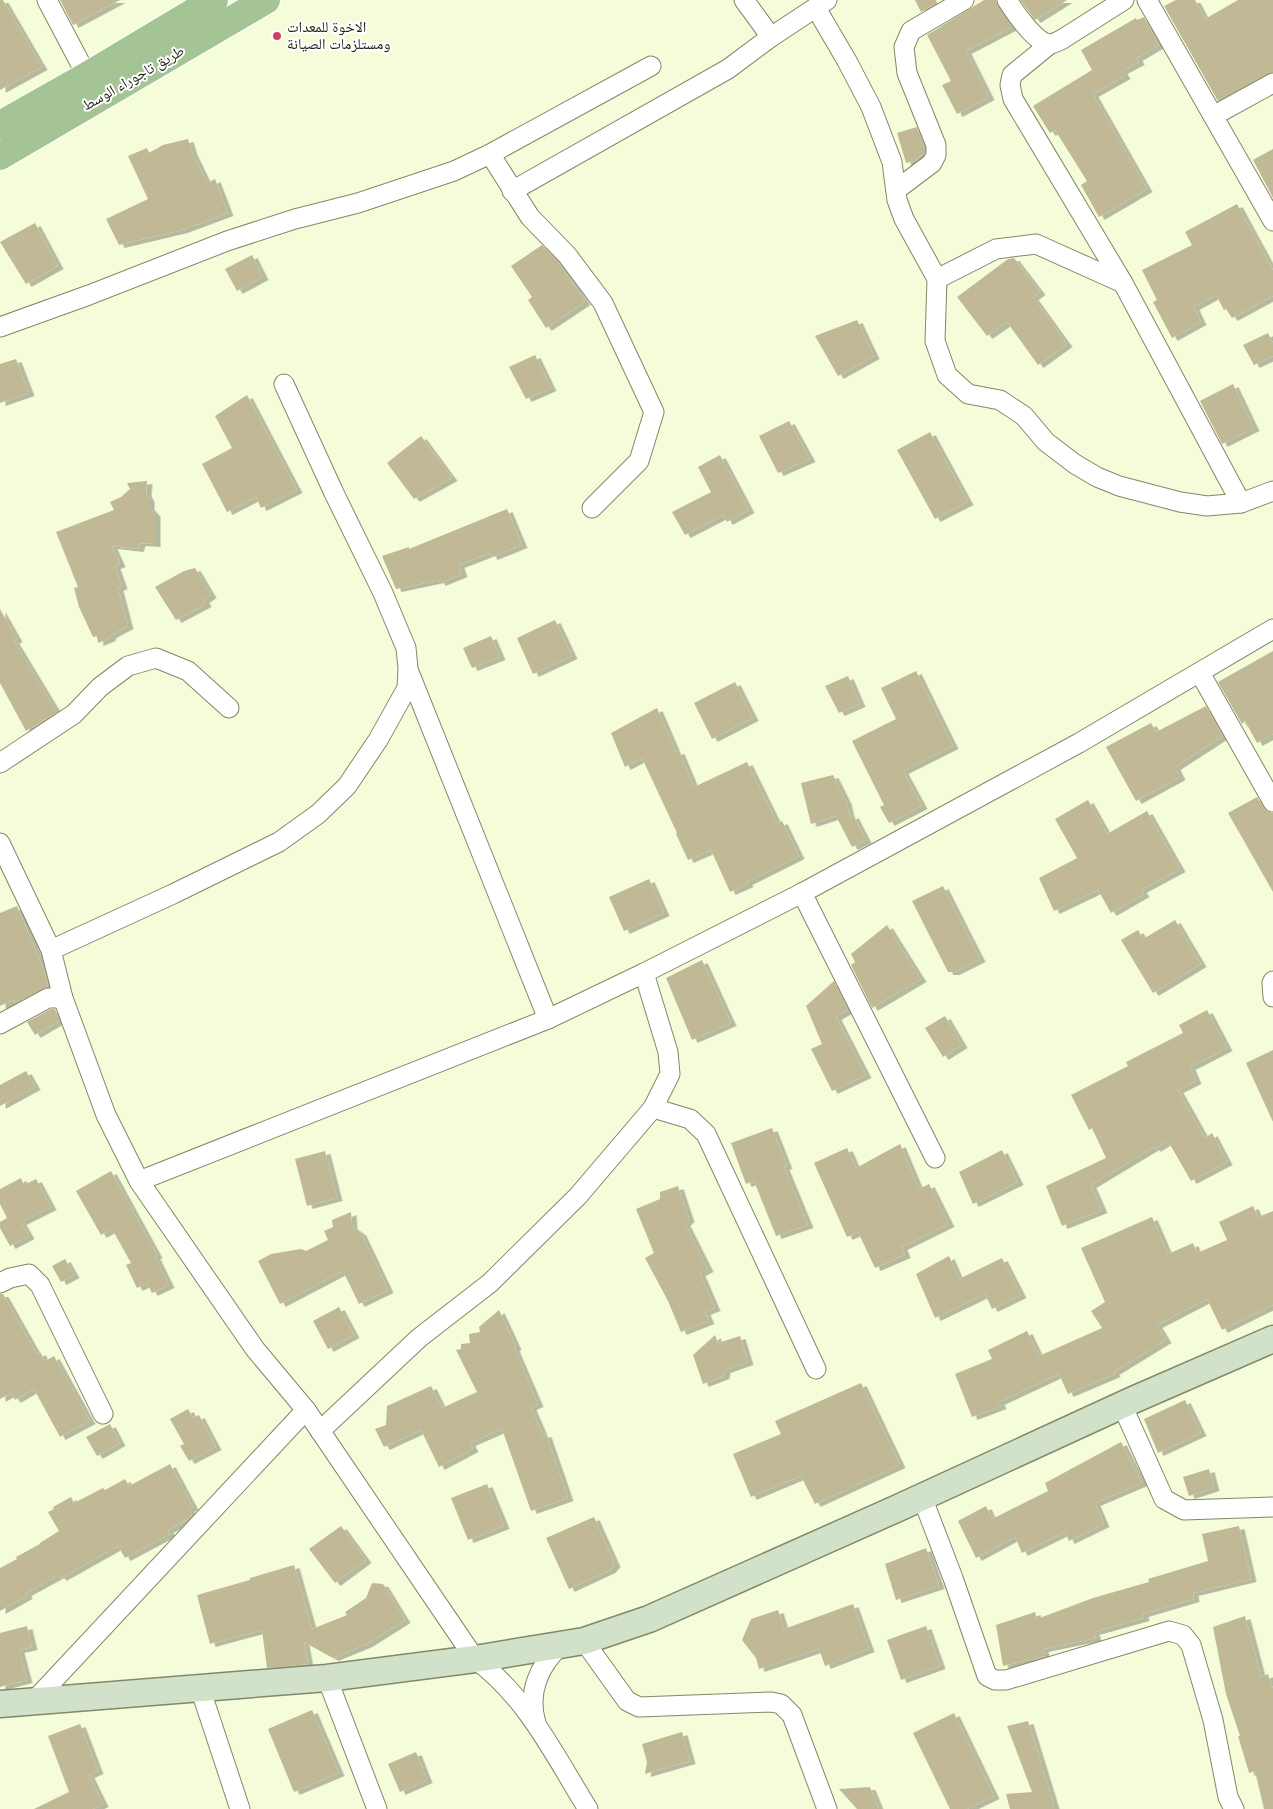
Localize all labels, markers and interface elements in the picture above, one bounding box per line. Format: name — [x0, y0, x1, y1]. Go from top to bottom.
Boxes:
place label: الاخوة للمعدات ومستلزمات الصيانة — [287, 18, 390, 53]
marker: الاخوة للمعدات ومستلزمات الصيانة — [271, 30, 283, 42]
street label: طريق تاجوراء الوسط — [79, 41, 188, 115]

